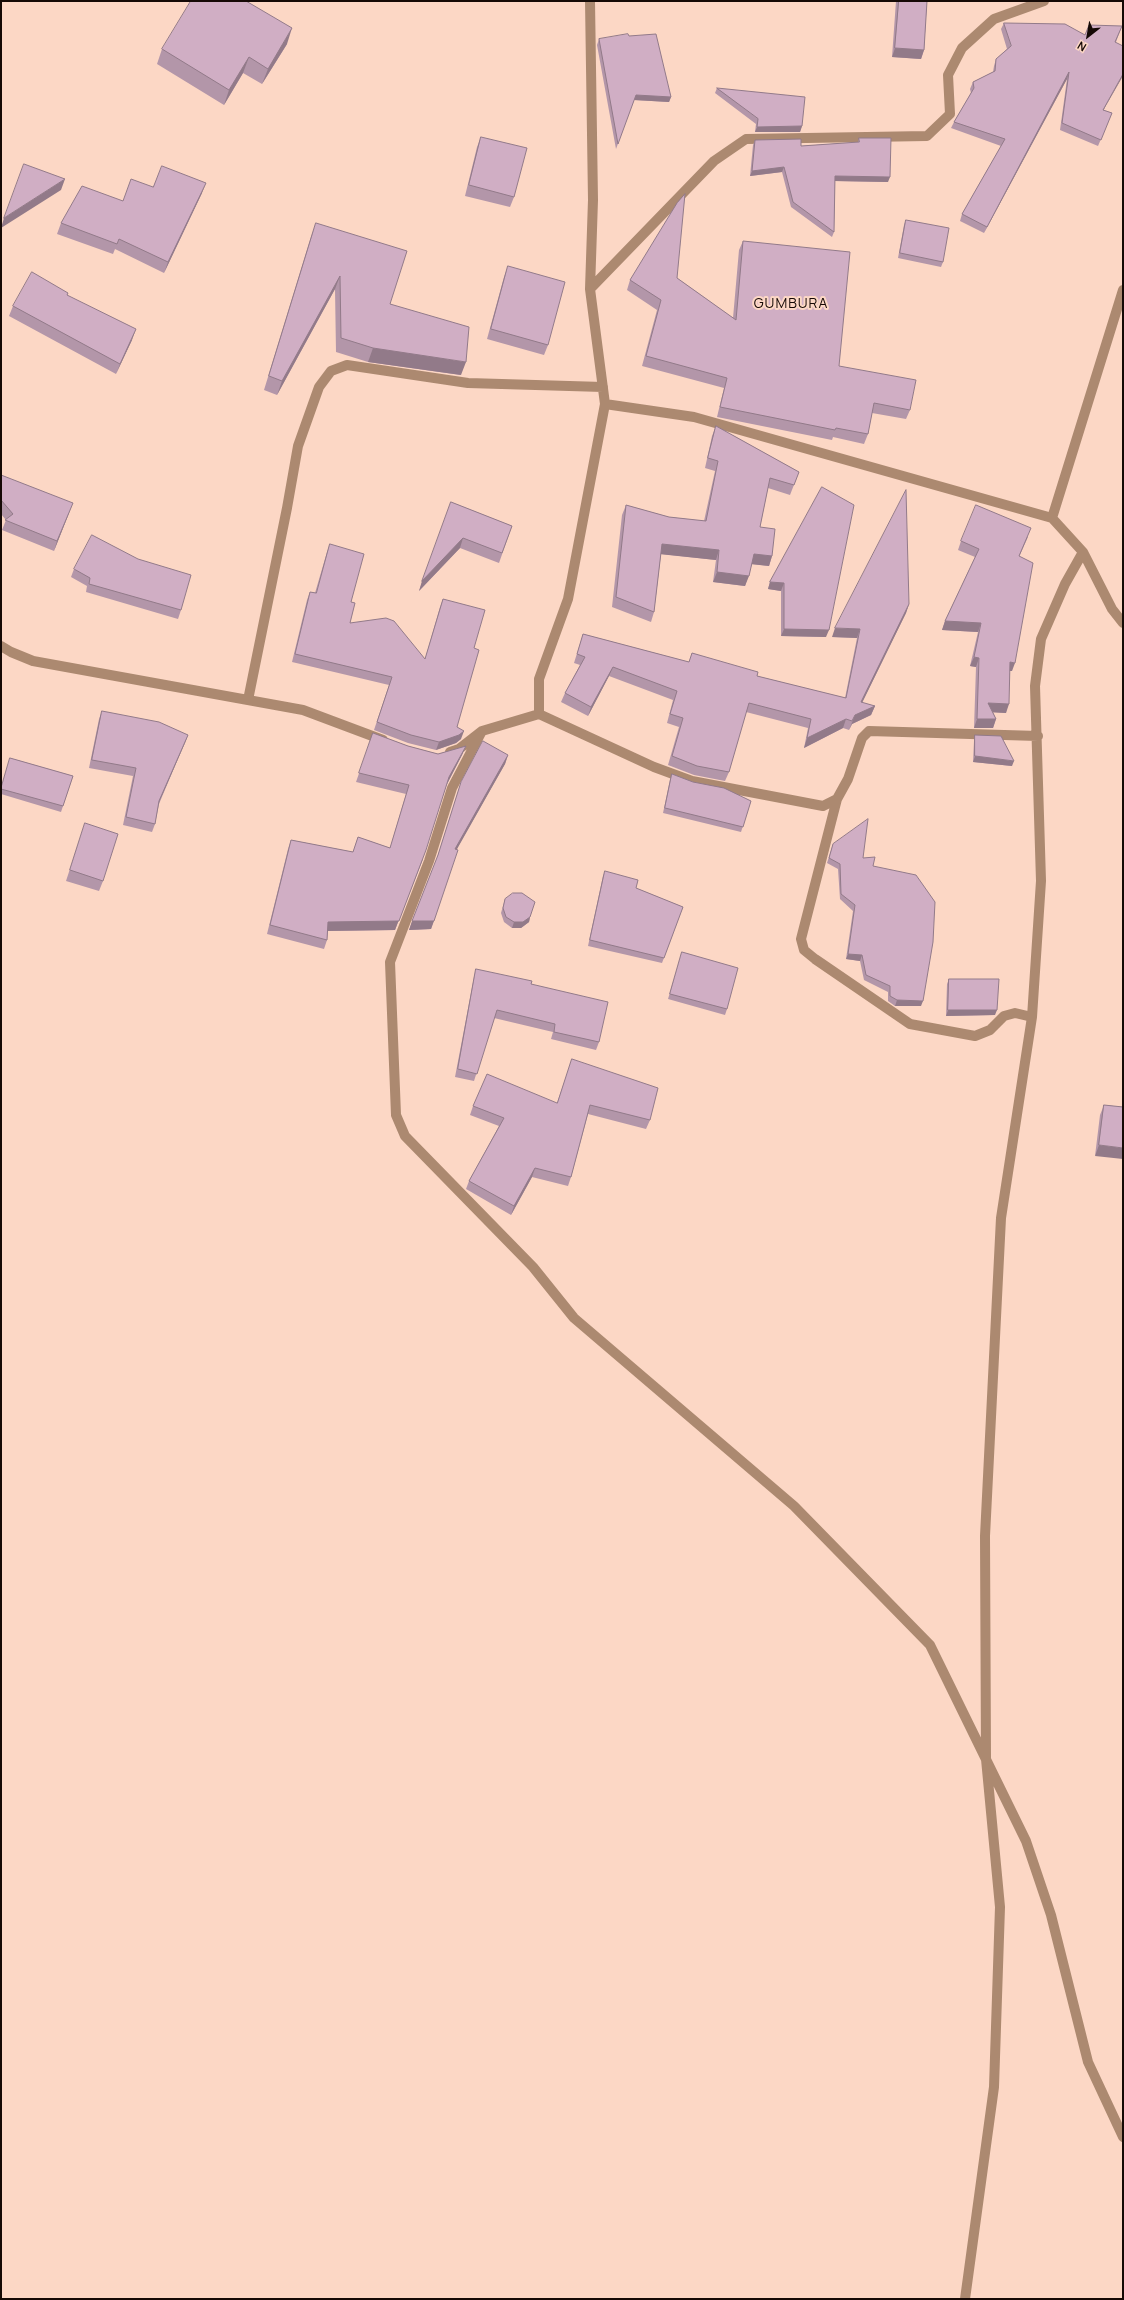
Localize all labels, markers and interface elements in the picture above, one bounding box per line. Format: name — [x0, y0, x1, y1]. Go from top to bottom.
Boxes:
north arrow — [1068, 16, 1108, 56]
text: N — [1074, 38, 1089, 55]
district label: GUMBURA — [754, 296, 828, 312]

